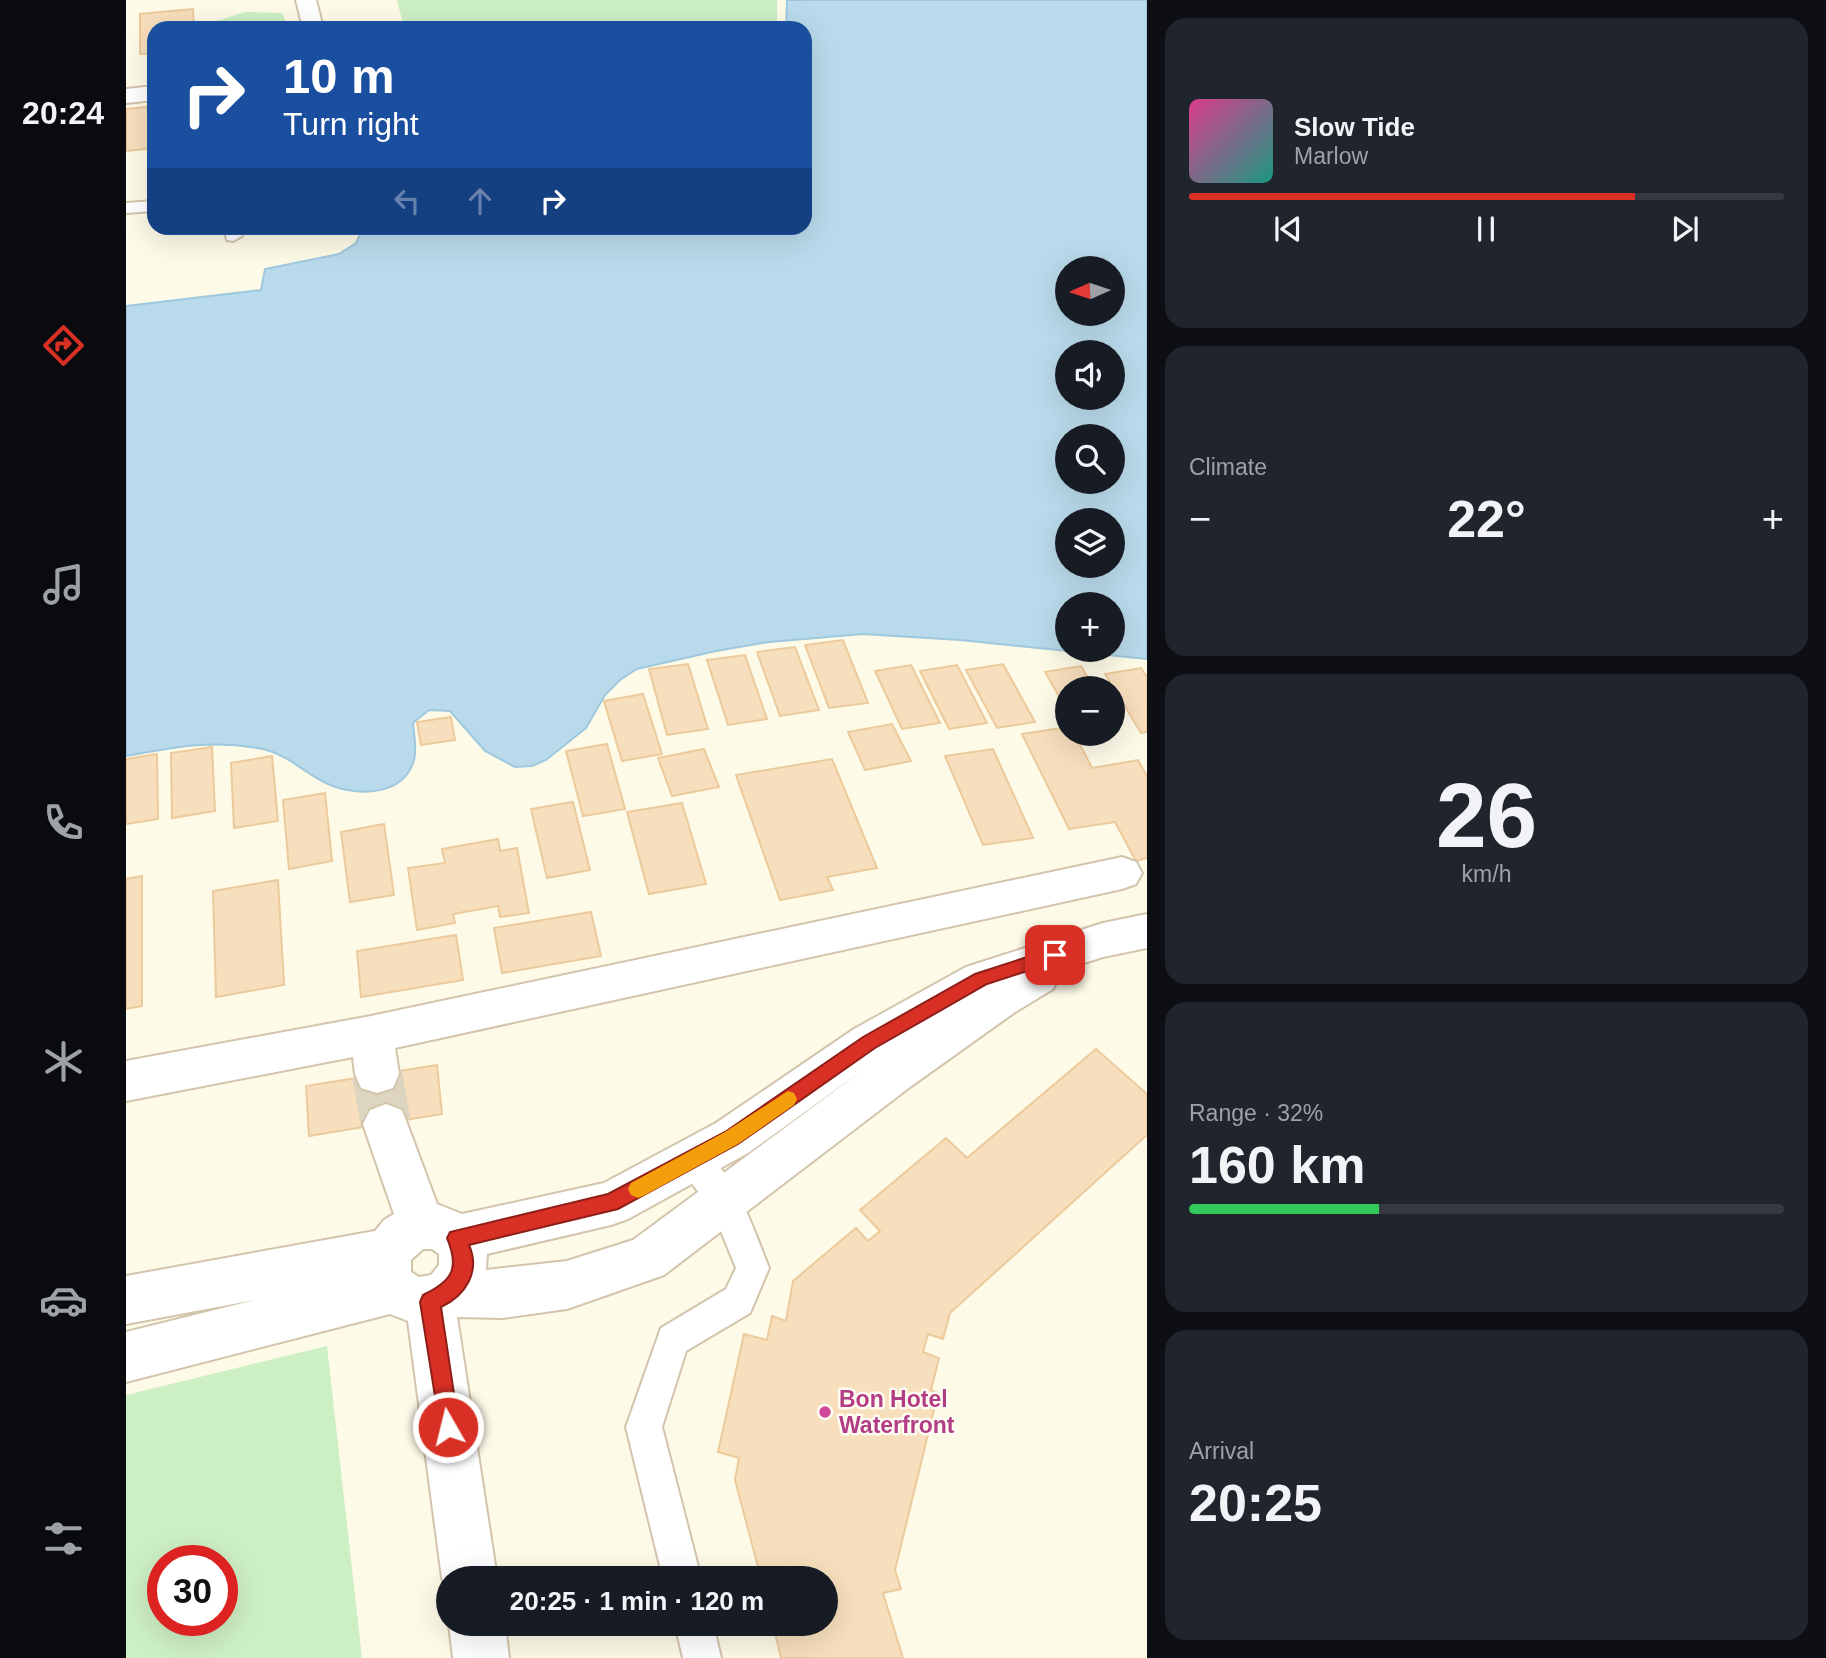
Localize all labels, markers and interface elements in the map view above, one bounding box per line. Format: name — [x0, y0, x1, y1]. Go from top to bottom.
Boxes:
icon: right — [168, 49, 259, 140]
text: 10 m — [283, 49, 395, 103]
text: 20:24 — [22, 95, 104, 131]
text: Turn right — [283, 106, 419, 142]
text: Slow Tide — [1294, 112, 1415, 142]
text: Marlow — [1294, 143, 1368, 169]
icon: left — [388, 182, 426, 220]
icon: ahead — [461, 182, 499, 220]
icon: right — [534, 182, 572, 220]
icon: previous — [1269, 210, 1307, 248]
icon: pause — [1467, 210, 1505, 248]
icon: next — [1666, 210, 1704, 248]
north arrow — [1055, 256, 1125, 326]
map controls — [1055, 256, 1125, 746]
icon: directions — [39, 321, 88, 370]
button: sound — [1055, 340, 1125, 410]
button: search — [1055, 424, 1125, 494]
text: Climate — [1189, 454, 1267, 480]
text: 22° — [1447, 490, 1526, 548]
text: − — [1189, 498, 1211, 540]
text: + — [1762, 498, 1784, 540]
button: layers — [1055, 508, 1125, 578]
icon: music — [39, 560, 88, 609]
button: + — [1055, 592, 1125, 662]
button: − — [1055, 676, 1125, 746]
text: 26 — [1436, 765, 1537, 866]
icon: phone — [39, 798, 88, 847]
text: km/h — [1462, 861, 1511, 887]
pin — [1025, 925, 1085, 985]
icon: arrive — [1036, 936, 1074, 974]
icon: climate — [39, 1037, 88, 1086]
text: Range · 32% — [1189, 1100, 1323, 1126]
text: 160 km — [1189, 1136, 1365, 1194]
icon: car — [39, 1276, 88, 1325]
place label: Bon Hotel Waterfront — [839, 1386, 955, 1438]
position arrow — [411, 1390, 485, 1464]
marker: Bon Hotel Waterfront — [817, 1404, 833, 1420]
text: Arrival — [1189, 1438, 1254, 1464]
text: 20:25 — [1189, 1474, 1322, 1532]
icon: filters — [39, 1514, 88, 1563]
speed limit sign: 30 — [147, 1545, 238, 1636]
text: 20:25 · 1 min · 120 m — [510, 1586, 764, 1616]

